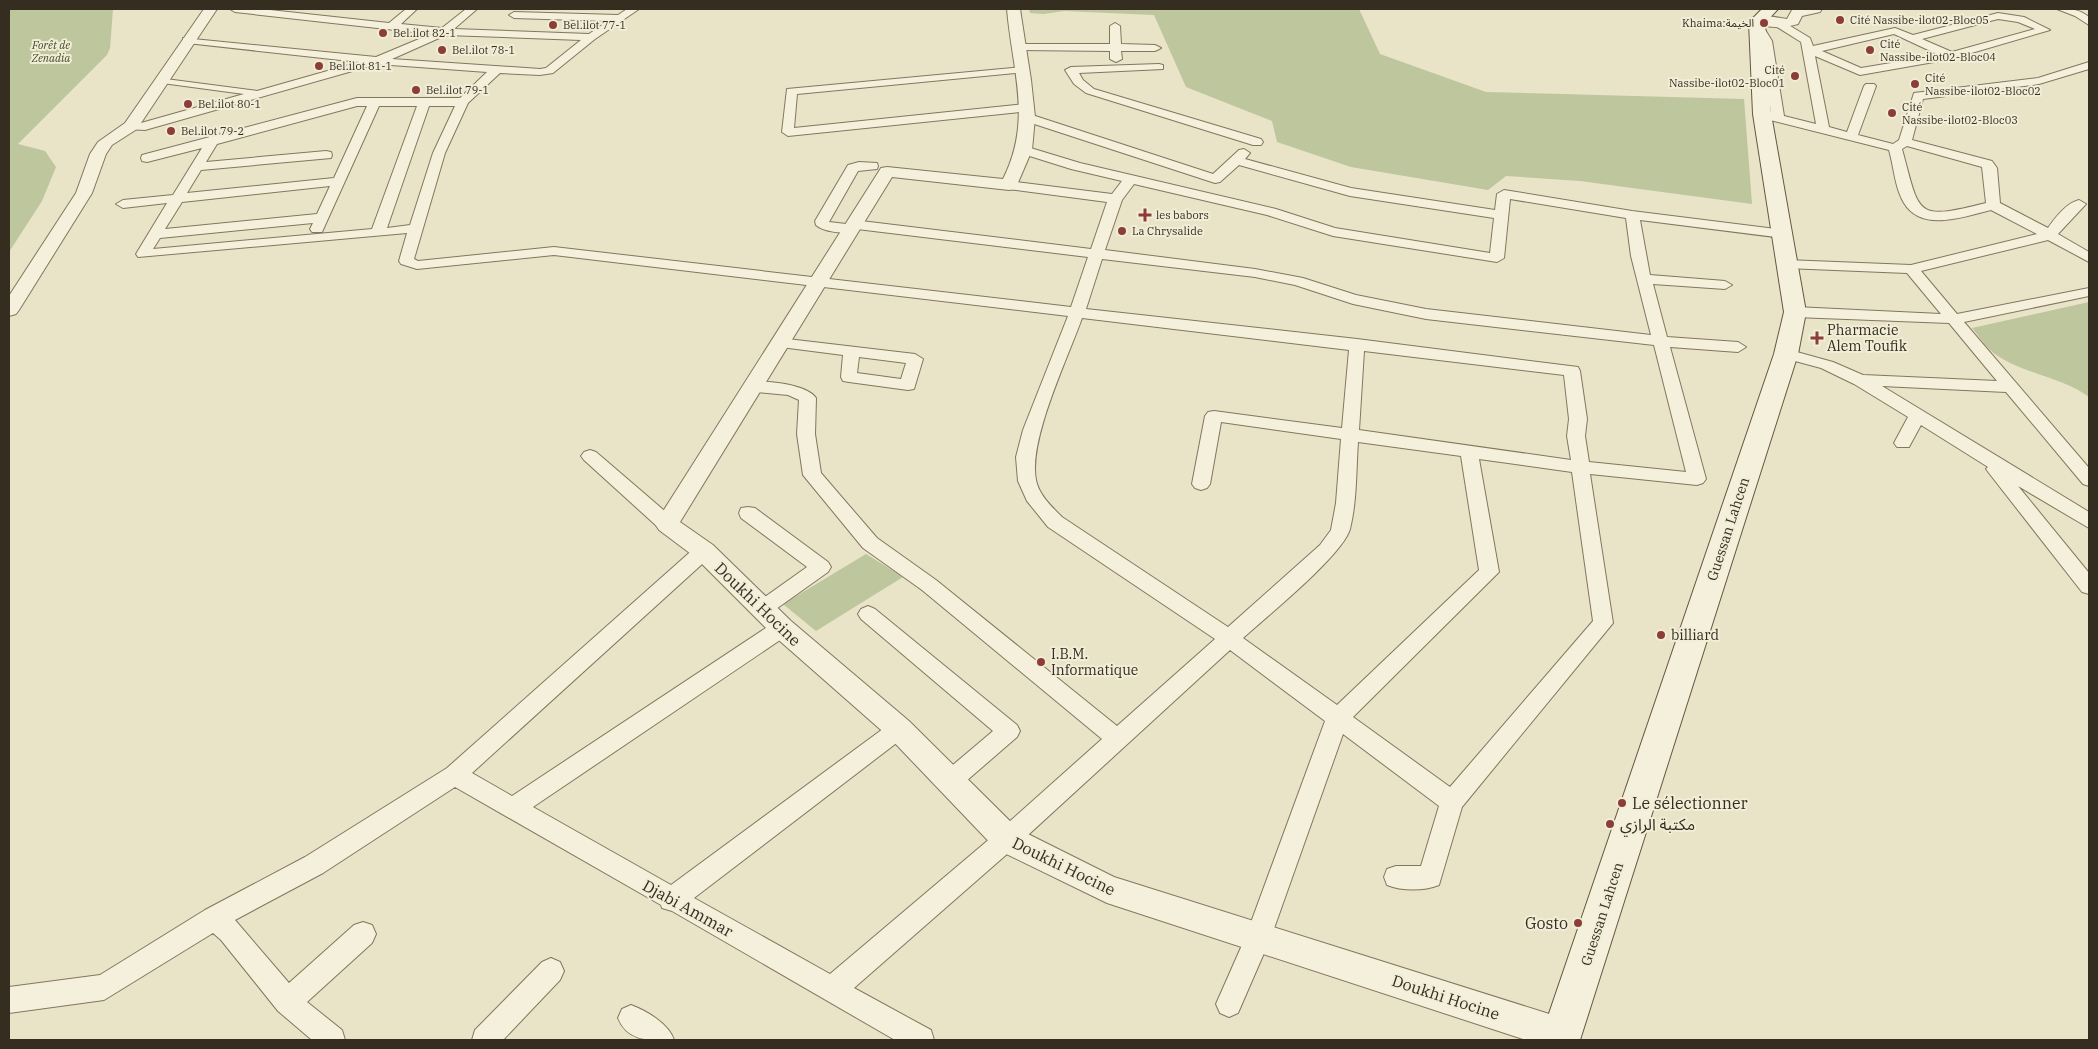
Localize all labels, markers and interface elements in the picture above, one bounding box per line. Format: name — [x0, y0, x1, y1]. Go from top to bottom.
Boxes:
place label: Cité Nassibe-ilot02-Bloc05 — [1850, 13, 1989, 27]
marker: Cité Nassibe-ilot02-Bloc05 — [1834, 14, 1846, 26]
place label: Khaima:الخيمة — [1682, 16, 1754, 30]
marker: Khaima:الخيمة — [1758, 17, 1770, 29]
place label: Bel.ilot 77-1 — [563, 18, 626, 32]
marker: Bel.ilot 77-1 — [547, 19, 559, 31]
place label: Bel.ilot 82-1 — [393, 26, 456, 40]
marker: Bel.ilot 82-1 — [377, 27, 389, 39]
place label: Cité Nassibe-ilot02-Bloc04 — [1880, 37, 1996, 64]
park label: Forêt de Zenadia — [31, 38, 70, 65]
place label: Bel.ilot 78-1 — [452, 43, 515, 57]
marker: Bel.ilot 78-1 — [436, 44, 448, 56]
marker: Cité Nassibe-ilot02-Bloc04 — [1864, 44, 1876, 56]
place label: Bel.ilot 81-1 — [329, 59, 392, 73]
marker: Bel.ilot 81-1 — [313, 60, 325, 72]
place label: Cité Nassibe-ilot02-Bloc01 — [1669, 63, 1785, 90]
marker: Cité Nassibe-ilot02-Bloc01 — [1789, 70, 1801, 82]
place label: Cité Nassibe-ilot02-Bloc02 — [1925, 71, 2041, 98]
marker: Cité Nassibe-ilot02-Bloc02 — [1909, 78, 1921, 90]
place label: Bel.ilot 79-1 — [426, 83, 489, 97]
marker: Bel.ilot 79-1 — [410, 84, 422, 96]
place label: Bel.ilot 80-1 — [198, 97, 261, 111]
marker: Bel.ilot 80-1 — [182, 98, 194, 110]
place label: Cité Nassibe-ilot02-Bloc03 — [1902, 100, 2018, 127]
marker: Cité Nassibe-ilot02-Bloc03 — [1886, 107, 1898, 119]
place label: Bel.ilot 79-2 — [181, 124, 244, 138]
marker: Bel.ilot 79-2 — [165, 125, 177, 137]
marker: les babors — [1138, 208, 1152, 222]
place label: les babors — [1156, 208, 1209, 222]
place label: La Chrysalide — [1132, 224, 1203, 238]
marker: La Chrysalide — [1116, 225, 1128, 237]
place label: Pharmacie Alem Toufik — [1827, 321, 1908, 355]
marker: Pharmacie Alem Toufik — [1811, 332, 1823, 344]
street label: Guessan Lahcen — [1703, 475, 1753, 583]
street label: Doukhi Hocine — [711, 558, 805, 650]
place label: billiard — [1671, 626, 1719, 644]
marker: billiard — [1655, 629, 1667, 641]
place label: I.B.M. Informatique — [1051, 645, 1138, 679]
marker: I.B.M. Informatique — [1035, 656, 1047, 668]
place label: Le sélectionner — [1632, 793, 1748, 813]
marker: Le sélectionner — [1616, 797, 1628, 809]
place label: مكتبة الرازي — [1620, 814, 1695, 837]
marker: مكتبة الرازي — [1604, 818, 1616, 830]
street label: Doukhi Hocine — [1009, 832, 1119, 900]
street label: Guessan Lahcen — [1577, 860, 1627, 968]
street label: Djabi Ammar — [639, 875, 737, 941]
place label: Gosto — [1525, 913, 1568, 933]
marker: Gosto — [1572, 917, 1584, 929]
street label: Doukhi Hocine — [1390, 970, 1502, 1024]

